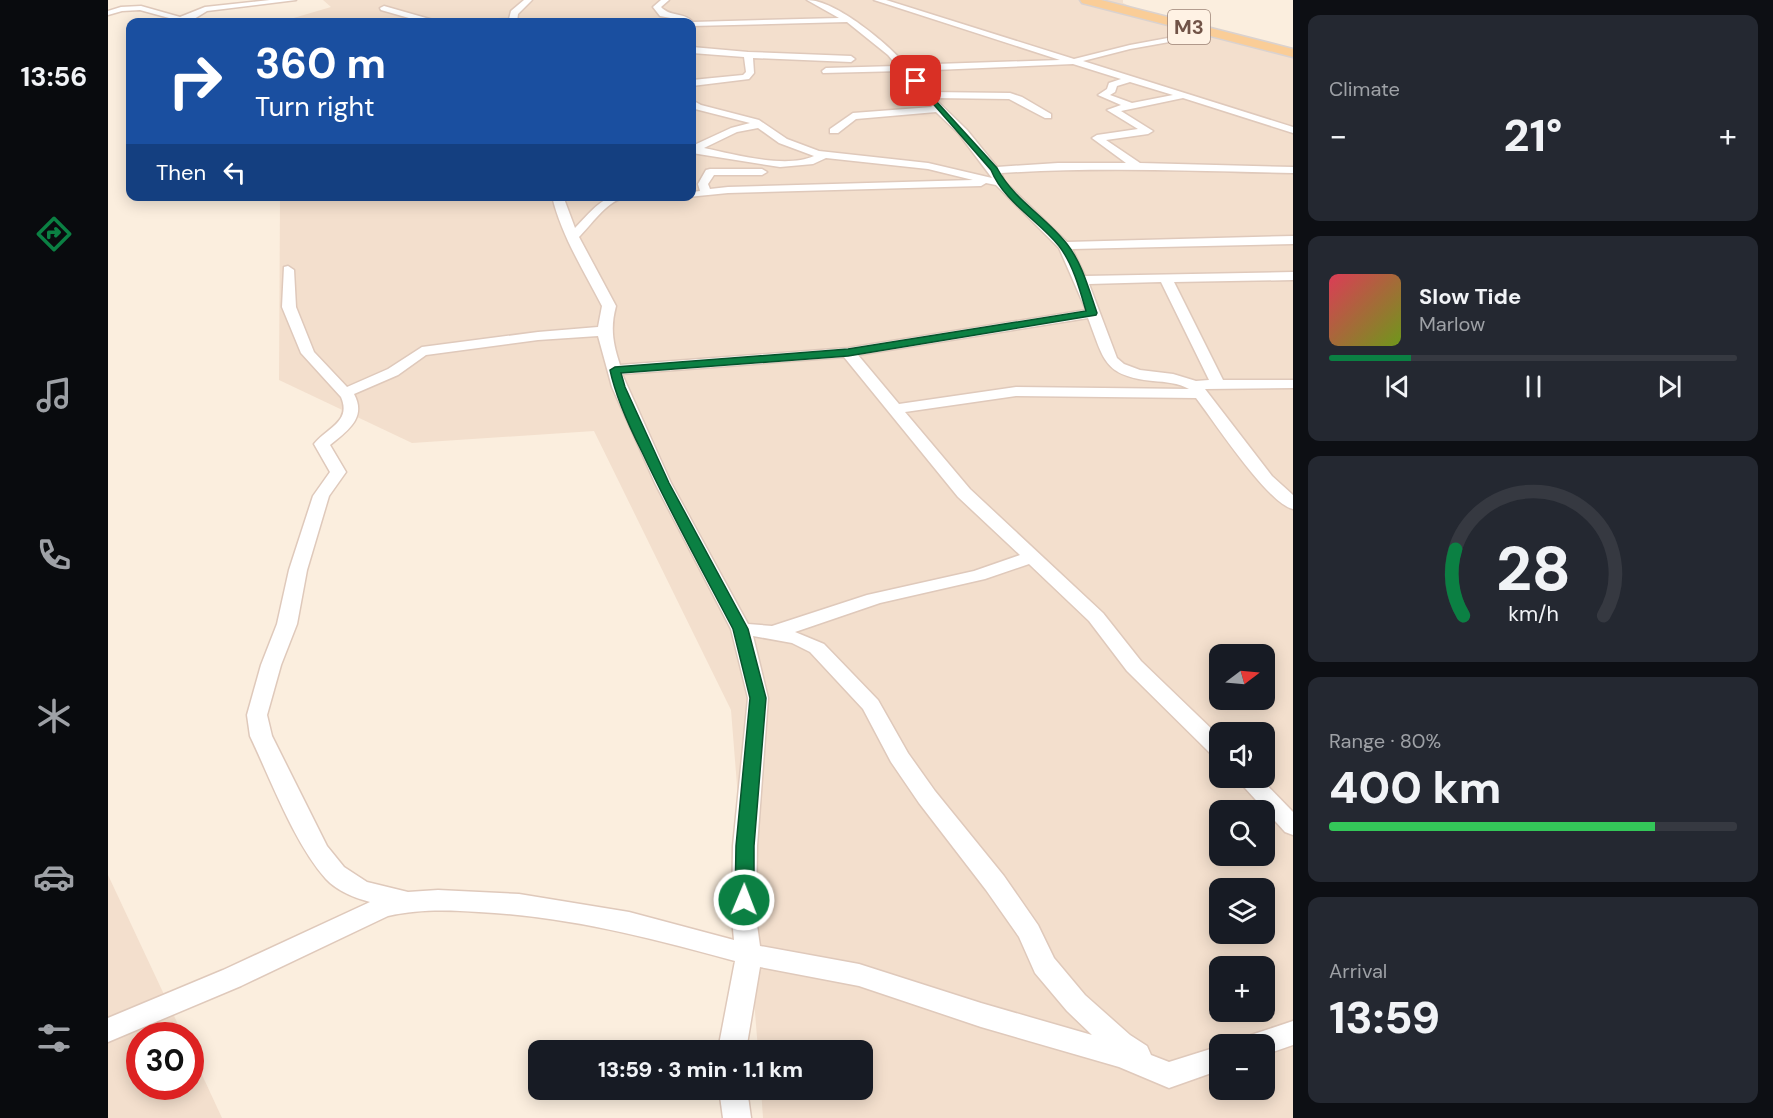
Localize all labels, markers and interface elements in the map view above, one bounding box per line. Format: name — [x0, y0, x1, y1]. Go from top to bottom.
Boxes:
road number: M3 — [1168, 10, 1210, 44]
text: 360 m — [255, 36, 386, 91]
icon: right — [156, 42, 234, 120]
pin — [890, 55, 941, 106]
text: 13:56 — [21, 59, 87, 94]
icon: arrive — [899, 64, 932, 97]
text: Climate — [1329, 76, 1400, 102]
text: Turn right — [255, 89, 375, 124]
text: 21° — [1503, 106, 1563, 165]
text: − — [1329, 114, 1347, 157]
text: + — [1719, 114, 1737, 157]
icon: left — [218, 156, 251, 189]
text: Then — [156, 158, 206, 187]
icon: directions — [33, 213, 75, 255]
text: Slow Tide — [1419, 282, 1521, 311]
text: Marlow — [1419, 311, 1485, 337]
icon: previous — [1381, 370, 1414, 403]
icon: pause — [1517, 370, 1550, 403]
icon: next — [1653, 370, 1686, 403]
icon: music — [33, 374, 75, 416]
text: 28 — [1495, 528, 1571, 609]
icon: phone — [33, 534, 75, 576]
text: km/h — [1508, 600, 1558, 628]
north arrow — [1209, 644, 1275, 710]
map controls — [1209, 644, 1275, 1100]
icon: climate — [33, 695, 75, 737]
button: sound — [1209, 722, 1275, 788]
text: Range · 80% — [1329, 728, 1441, 754]
text: 400 km — [1329, 758, 1501, 817]
button: search — [1209, 800, 1275, 866]
icon: car — [33, 856, 75, 898]
position arrow — [712, 868, 776, 932]
button: layers — [1209, 878, 1275, 944]
button: + — [1209, 956, 1275, 1022]
text: Arrival — [1329, 958, 1387, 984]
text: 13:59 — [1329, 988, 1440, 1047]
icon: filters — [33, 1017, 75, 1059]
speed limit sign: 30 — [126, 1022, 204, 1100]
button: − — [1209, 1034, 1275, 1100]
text: 13:59 · 3 min · 1.1 km — [598, 1055, 803, 1084]

